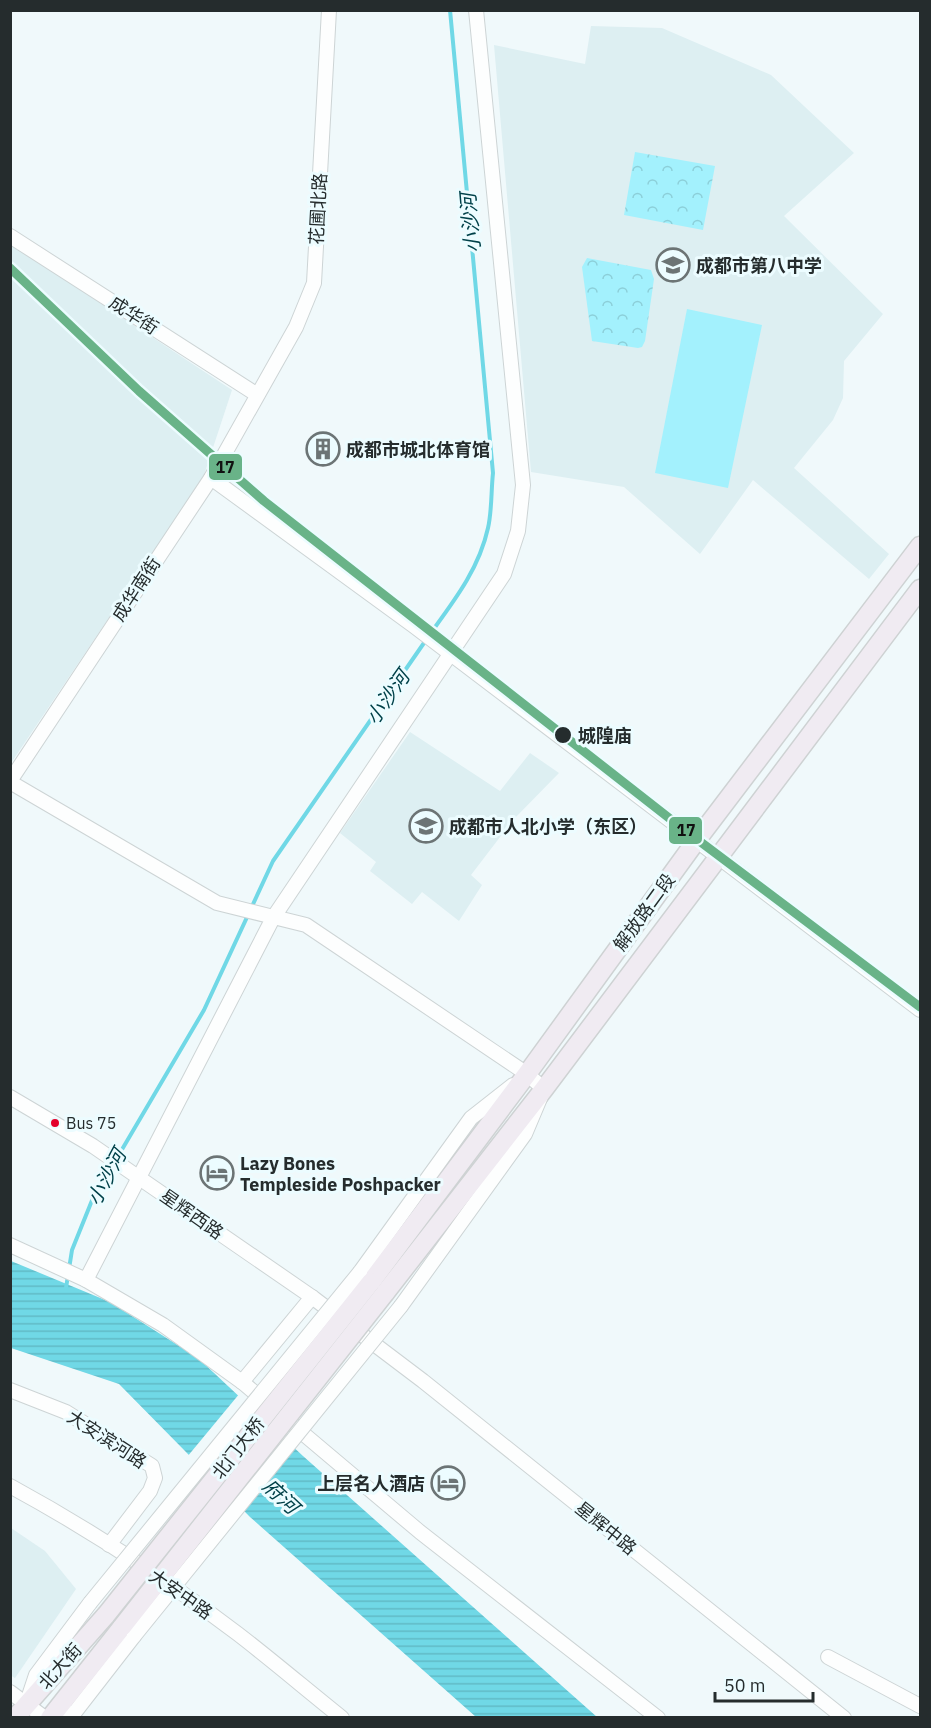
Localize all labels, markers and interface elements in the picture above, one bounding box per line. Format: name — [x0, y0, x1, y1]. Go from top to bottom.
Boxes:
street label: 花圃北路 — [305, 172, 331, 246]
water label: 小沙河 — [454, 188, 486, 254]
school or university icon: 成都市第八中学 — [655, 247, 691, 283]
place label: 成都市第八中学 — [696, 254, 822, 277]
street label: 成华街 — [105, 291, 163, 339]
building icon: 成都市城北体育馆 — [305, 431, 341, 467]
place label: 成都市城北体育馆 — [346, 438, 490, 461]
line badge: 17 — [208, 453, 243, 481]
text: 17 — [215, 457, 235, 477]
street label: 成华南街 — [107, 553, 165, 625]
water label: 小沙河 — [359, 661, 418, 729]
place label: 城隍庙 — [578, 724, 632, 747]
marker: 城隍庙 — [553, 725, 573, 745]
school or university icon: 成都市人北小学（东区） — [408, 808, 444, 844]
place label: 成都市人北小学（东区） — [449, 815, 647, 838]
line badge: 17 — [668, 816, 703, 845]
text: 17 — [676, 820, 696, 840]
street label: 解放路二段 — [608, 869, 680, 955]
place label: Bus 75 — [66, 1113, 116, 1133]
marker: Bus 75 — [49, 1117, 61, 1129]
water label: 小沙河 — [80, 1141, 134, 1210]
place label: Lazy Bones Templeside Poshpacker — [240, 1152, 441, 1196]
hotel icon: Lazy Bones Templeside Poshpacker — [199, 1155, 235, 1191]
street label: 星辉西路 — [156, 1184, 228, 1244]
street label: 大安滨河路 — [63, 1405, 151, 1473]
street label: 北门大桥 — [207, 1413, 269, 1483]
hotel icon: 上层名人酒店 — [430, 1465, 466, 1501]
water label: 府河 — [257, 1472, 308, 1522]
place label: 上层名人酒店 — [317, 1472, 425, 1495]
street label: 星辉中路 — [571, 1496, 641, 1560]
street label: 大安中路 — [145, 1564, 217, 1624]
street label: 北大街 — [33, 1638, 87, 1694]
scale bar — [715, 1665, 812, 1703]
text: 50 m — [724, 1674, 766, 1697]

